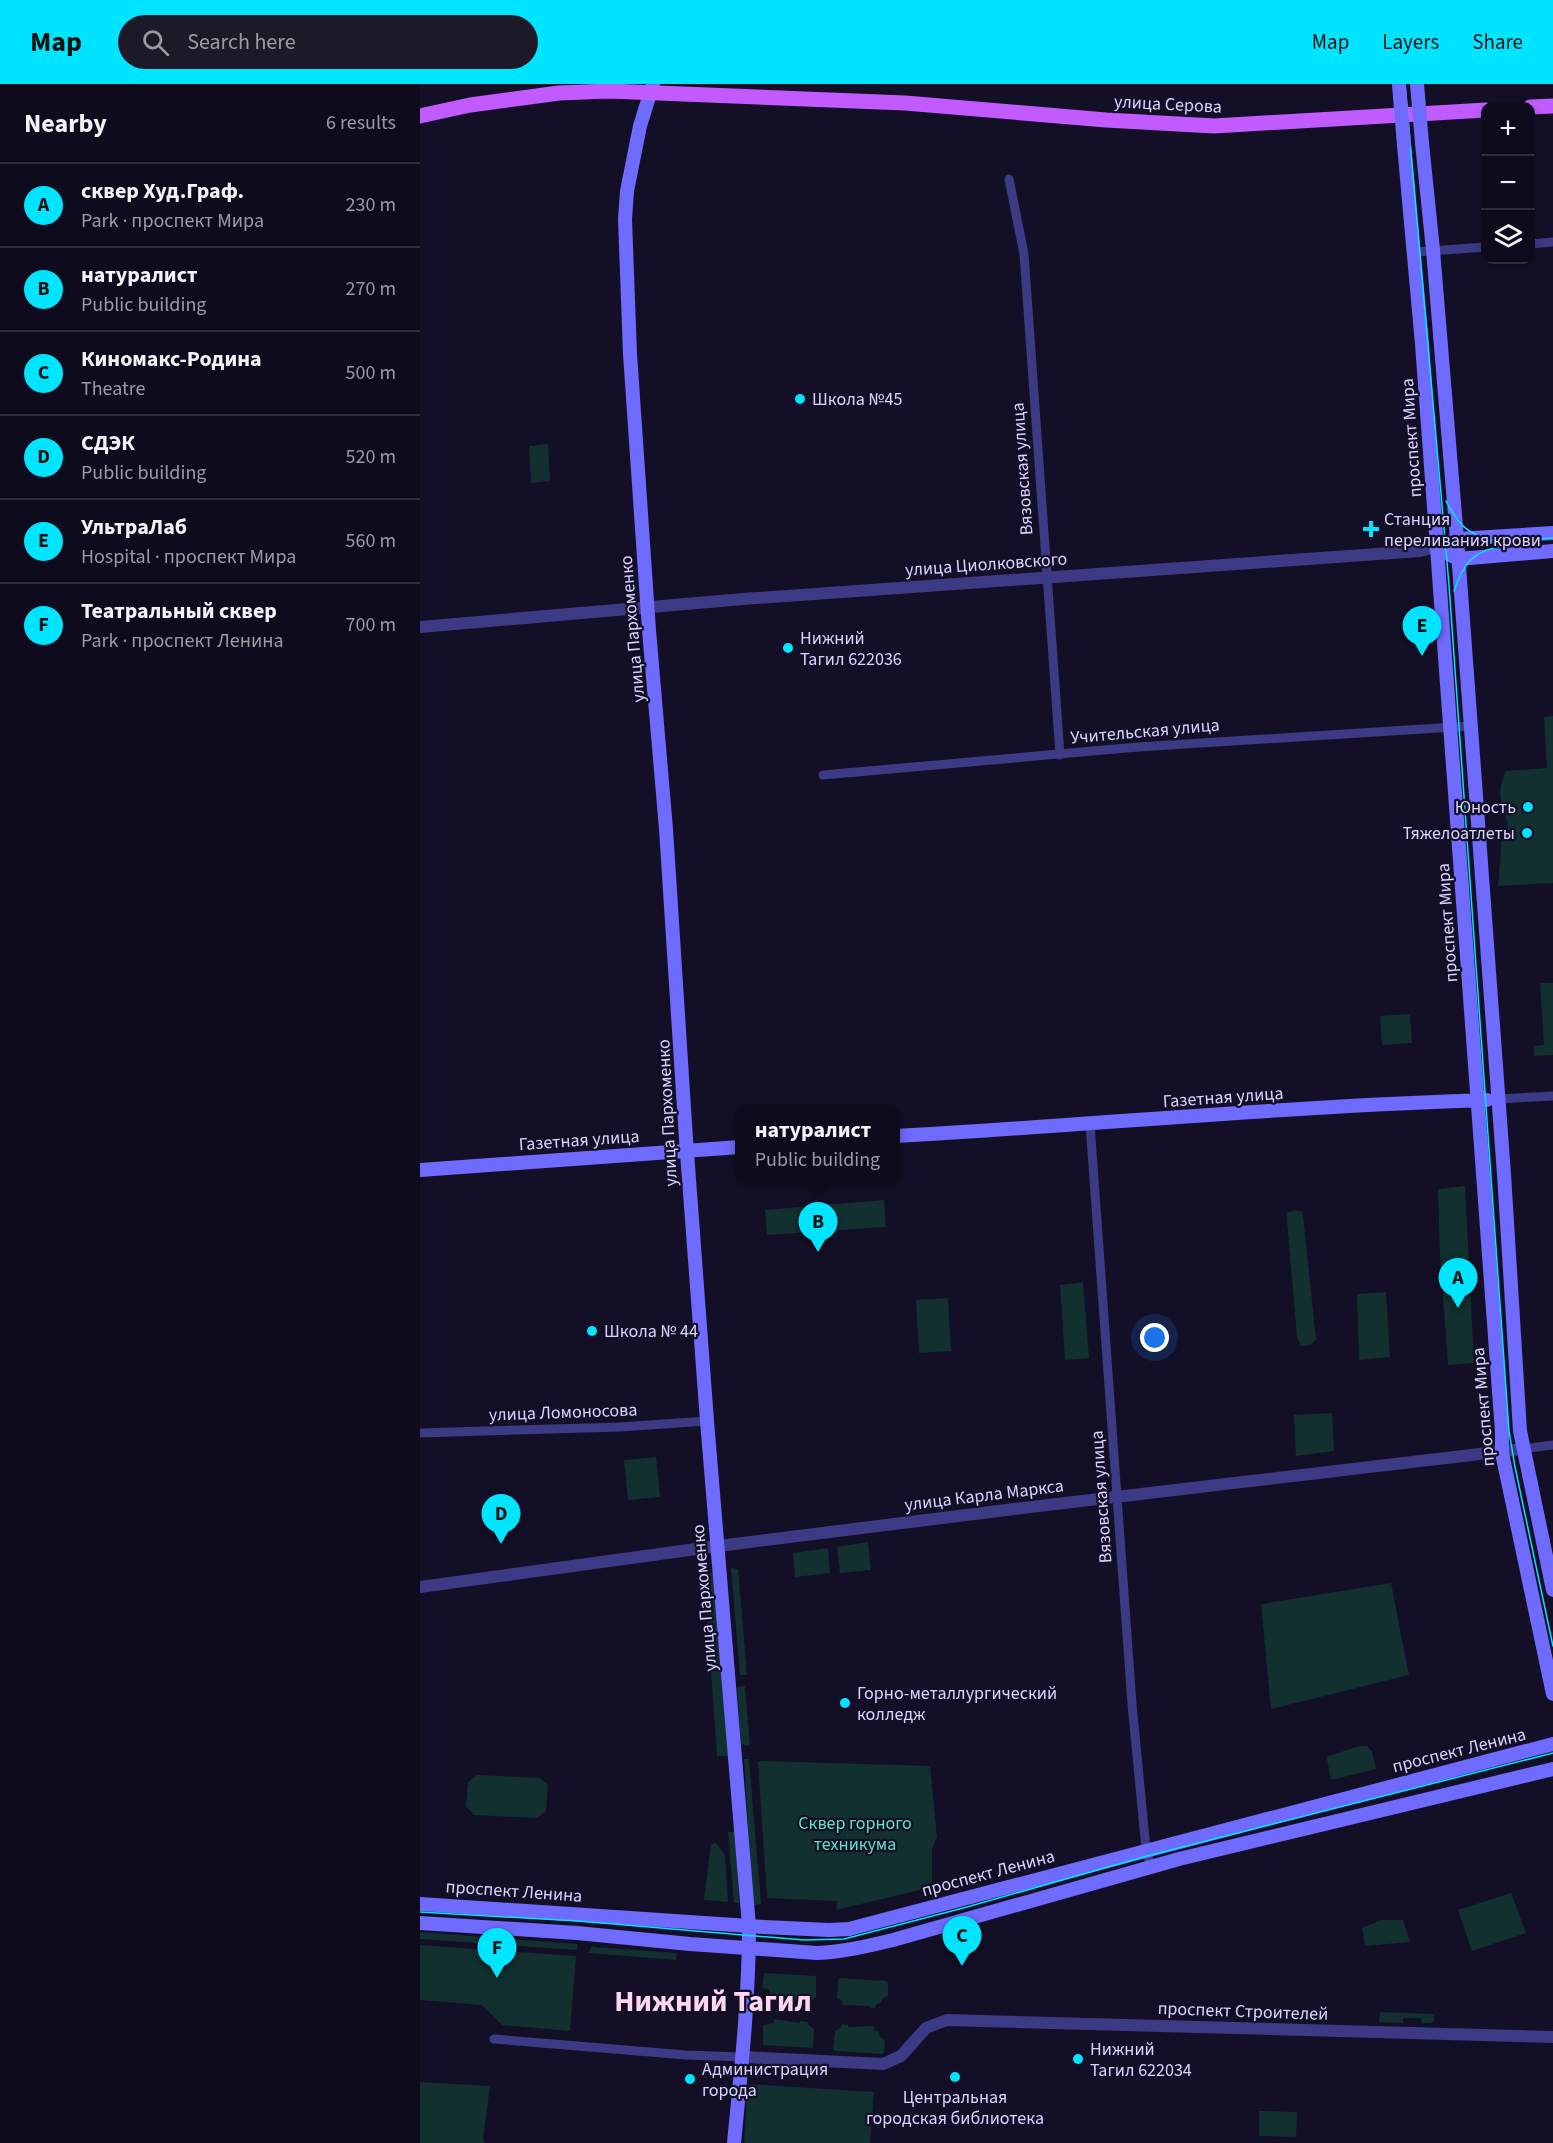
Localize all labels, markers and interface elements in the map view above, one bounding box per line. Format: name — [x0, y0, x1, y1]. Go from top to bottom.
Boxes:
search box — [118, 15, 538, 69]
text: Map — [30, 22, 82, 62]
icon: search — [139, 26, 172, 59]
text: Search here — [187, 26, 296, 58]
text: Map — [1312, 27, 1349, 57]
text: Layers — [1382, 27, 1439, 57]
text: Share — [1472, 27, 1523, 57]
street label: улица Серова — [1113, 89, 1223, 120]
map controls — [1481, 102, 1535, 264]
button: + — [1481, 102, 1535, 156]
text: Nearby — [24, 105, 107, 142]
text: 6 results — [326, 109, 396, 137]
button: − — [1481, 156, 1535, 210]
text: сквер Худ.Граф. — [81, 175, 244, 207]
text: A — [38, 191, 49, 219]
text: 230 m — [346, 191, 396, 219]
text: Park · проспект Мира — [81, 207, 264, 235]
button: layers — [1481, 210, 1535, 264]
text: натуралист — [81, 259, 198, 291]
text: B — [37, 275, 50, 303]
text: 270 m — [346, 275, 396, 303]
text: Public building — [81, 291, 206, 319]
text: Киномакс-Родина — [81, 343, 262, 375]
text: C — [38, 359, 49, 387]
text: 500 m — [346, 359, 396, 387]
text: Theatre — [81, 375, 145, 403]
street label: проспект Мира — [1395, 378, 1428, 498]
place label: Школа №45 — [812, 387, 902, 412]
marker: Школа №45 — [793, 392, 807, 406]
street label: Вязовская улица — [1005, 402, 1040, 536]
text: СДЭК — [81, 427, 135, 459]
text: D — [37, 443, 50, 471]
text: 520 m — [346, 443, 396, 471]
text: Public building — [81, 459, 206, 487]
place label: Станция переливания крови — [1384, 507, 1541, 553]
text: УльтраЛаб — [81, 511, 187, 543]
marker: Станция переливания крови — [1362, 520, 1380, 538]
text: E — [38, 527, 49, 555]
text: 560 m — [346, 527, 396, 555]
text: Hospital · проспект Мира — [81, 543, 296, 571]
street label: улица Циолковского — [904, 546, 1068, 583]
street label: улица Пархоменко — [614, 554, 651, 703]
text: Театральный сквер — [81, 595, 277, 627]
pin: E — [1402, 606, 1442, 656]
text: F — [38, 611, 49, 639]
text: 700 m — [346, 611, 396, 639]
place label: Нижний Тагил 622036 — [800, 626, 902, 672]
text: Park · проспект Ленина — [81, 627, 284, 655]
marker: Нижний Тагил 622036 — [781, 641, 795, 655]
street label: Учительская улица — [1069, 713, 1221, 750]
place label: Юность — [1455, 795, 1516, 820]
marker: Юность — [1521, 800, 1535, 814]
place label: Тяжелоатлеты — [1403, 821, 1515, 846]
marker: Тяжелоатлеты — [1520, 826, 1534, 840]
street label: проспект Мира — [1431, 863, 1464, 983]
street label: улица Пархоменко — [651, 1039, 684, 1187]
street label: Газетная улица — [1162, 1081, 1284, 1114]
popup — [735, 1105, 900, 1183]
text: натуралист — [755, 1114, 871, 1146]
street label: Газетная улица — [518, 1124, 640, 1157]
text: Public building — [755, 1146, 880, 1174]
pin: B — [798, 1202, 838, 1252]
pin: A — [1438, 1258, 1478, 1308]
place label: Школа № 44 — [604, 1319, 698, 1344]
your location — [1140, 1323, 1169, 1352]
marker: Школа № 44 — [585, 1324, 599, 1338]
street label: проспект Мира — [1466, 1346, 1501, 1467]
street label: улица Ломоносова — [488, 1397, 638, 1428]
street label: Вязовская улица — [1084, 1430, 1119, 1564]
street label: улица Карла Маркса — [903, 1473, 1065, 1518]
pin: D — [482, 1494, 520, 1544]
street label: улица Пархоменко — [686, 1523, 723, 1672]
place label: Горно-металлургический колледж — [857, 1681, 1057, 1727]
marker: Горно-металлургический колледж — [838, 1696, 852, 1710]
street label: проспект Ленина — [1390, 1722, 1529, 1779]
park label: Сквер горного техникума — [798, 1811, 912, 1857]
street label: проспект Ленина — [919, 1844, 1058, 1903]
street label: проспект Ленина — [445, 1874, 583, 1909]
pin: C — [942, 1916, 982, 1966]
pin: F — [478, 1928, 517, 1978]
district label: Нижний Тагил — [614, 1980, 812, 2023]
street label: проспект Строителей — [1157, 1996, 1329, 2027]
place label: Нижний Тагил 622034 — [1090, 2037, 1192, 2083]
marker: Нижний Тагил 622034 — [1071, 2052, 1085, 2066]
place label: Администрация города — [702, 2057, 828, 2103]
marker: Центральная городская библиотека — [948, 2070, 962, 2084]
marker: Администрация города — [683, 2072, 697, 2086]
place label: Центральная городская библиотека — [866, 2085, 1044, 2131]

